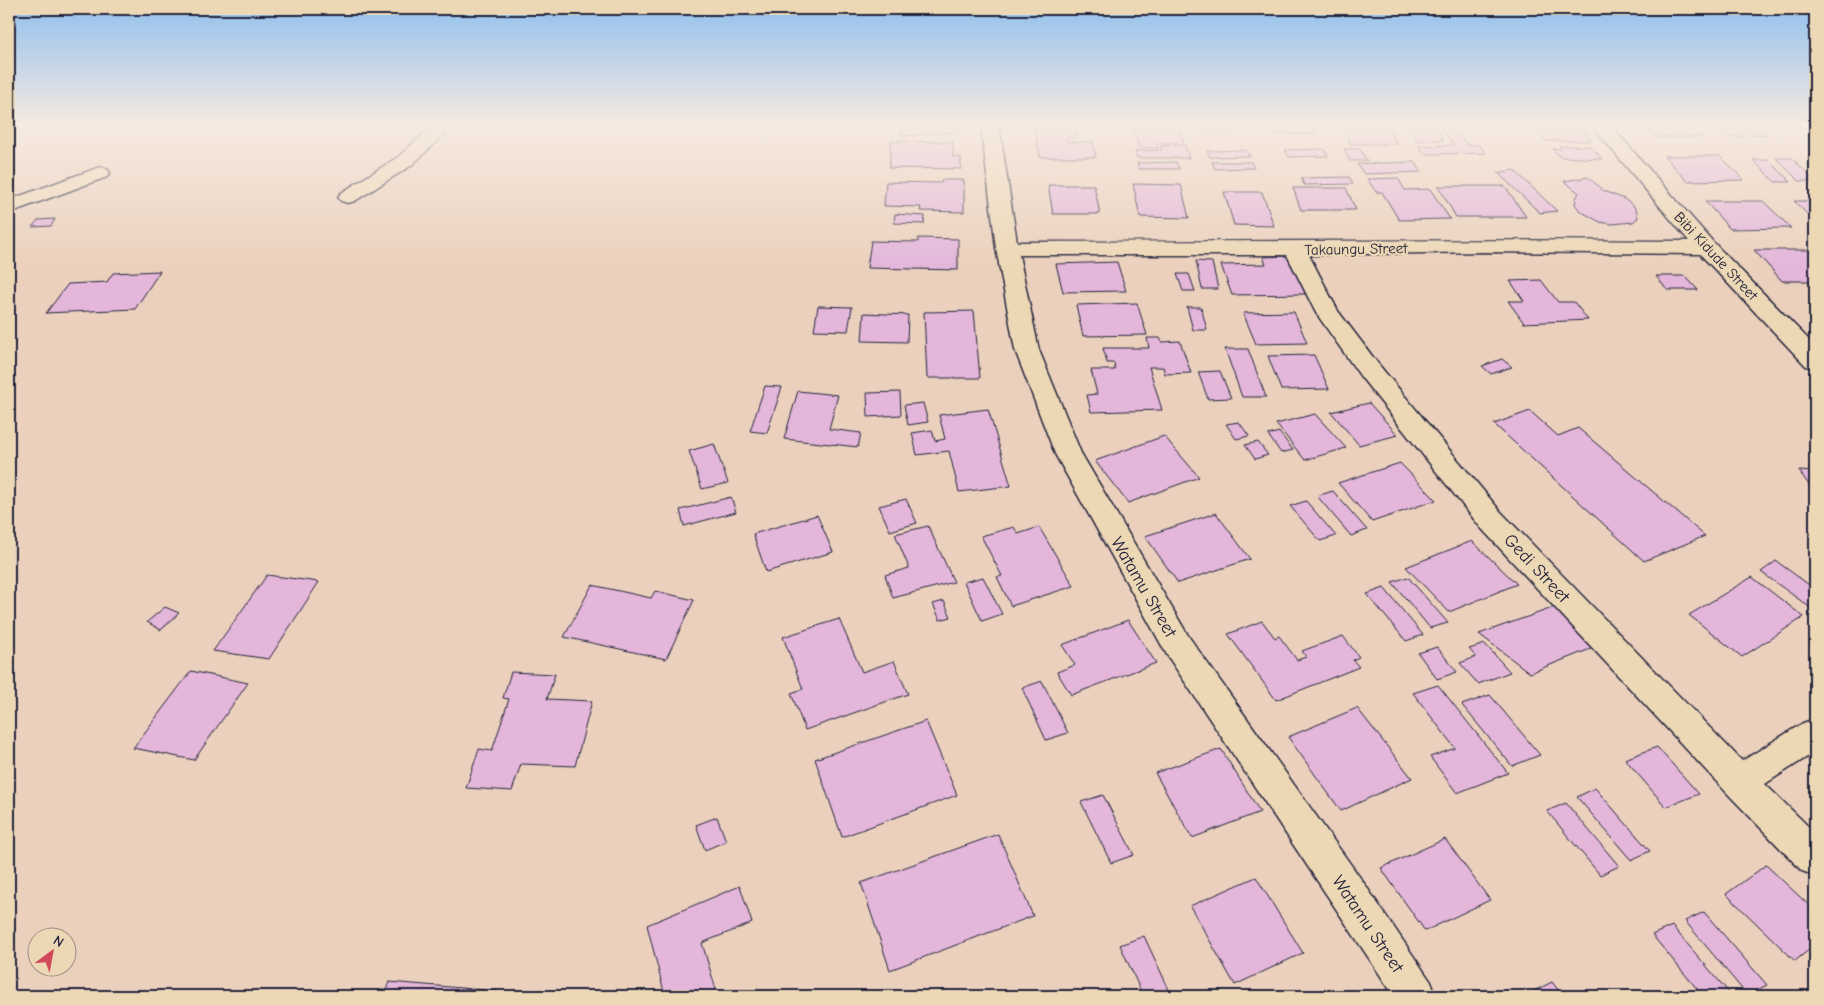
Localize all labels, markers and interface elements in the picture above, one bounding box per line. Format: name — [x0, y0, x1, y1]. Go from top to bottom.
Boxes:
street label: Bibi Kidude Street — [1670, 208, 1762, 305]
street label: Takaungu Street — [1304, 239, 1408, 259]
street label: Gedi Street — [1499, 530, 1574, 608]
street label: Watamu Street — [1106, 533, 1181, 642]
street label: Watamu Street — [1327, 872, 1408, 978]
north arrow — [28, 928, 78, 978]
text: N — [50, 932, 67, 951]

